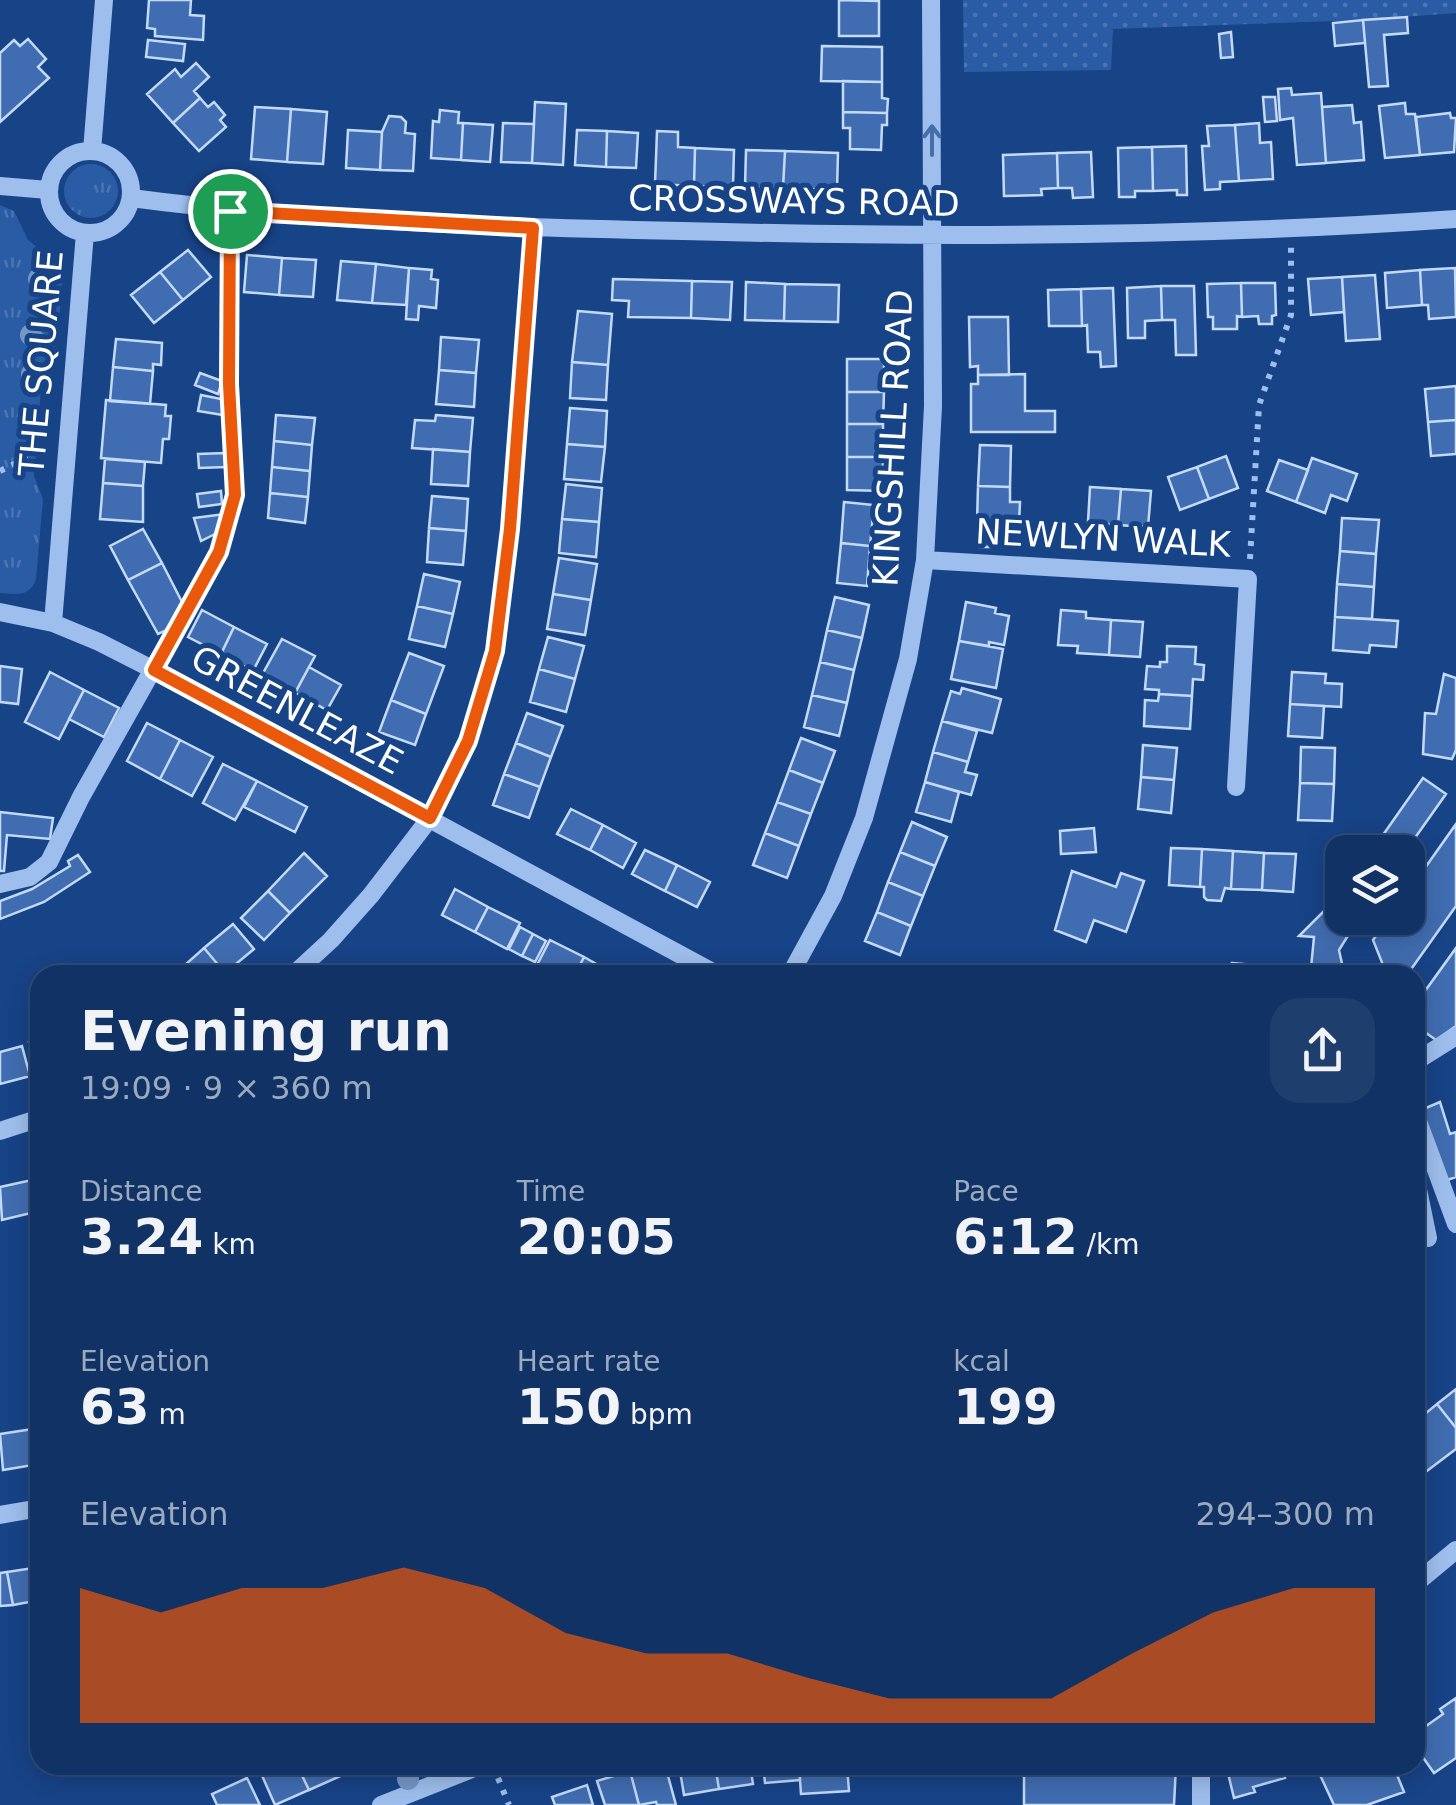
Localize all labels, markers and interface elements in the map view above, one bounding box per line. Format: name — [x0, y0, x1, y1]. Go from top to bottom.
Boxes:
one-way arrow — [922, 125, 942, 158]
pin — [188, 169, 273, 254]
street label: CROSSWAYS ROAD — [628, 178, 960, 224]
icon: arrive — [203, 184, 258, 239]
street label: THE SQUARE — [11, 248, 71, 479]
street label: KINGSHILL ROAD — [865, 288, 921, 588]
street label: NEWLYN WALK — [974, 511, 1233, 565]
street label: GREENLEAZE — [185, 638, 409, 782]
map controls — [1325, 835, 1425, 935]
button: layers — [1325, 835, 1425, 935]
button: share — [1270, 998, 1375, 1103]
text: Evening run — [80, 999, 452, 1063]
text: 19:09 · 9 × 360 m — [80, 1069, 373, 1107]
text: Distance — [80, 1175, 202, 1208]
text: Time — [517, 1175, 585, 1208]
text: Pace — [953, 1175, 1019, 1208]
text: 3.24 — [80, 1208, 203, 1266]
text: 20:05 — [517, 1208, 676, 1266]
text: 6:12 — [953, 1208, 1078, 1266]
text: km — [203, 1228, 256, 1261]
text: /km — [1078, 1228, 1140, 1261]
text: Elevation — [80, 1345, 210, 1378]
text: Heart rate — [517, 1345, 660, 1378]
text: kcal — [953, 1345, 1010, 1378]
text: 63 — [80, 1378, 150, 1436]
text: 150 — [517, 1378, 621, 1436]
text: 199 — [953, 1378, 1058, 1436]
text: m — [150, 1398, 186, 1431]
text: bpm — [621, 1398, 693, 1431]
text: Elevation — [80, 1495, 229, 1533]
text: 294–300 m — [1196, 1495, 1375, 1533]

